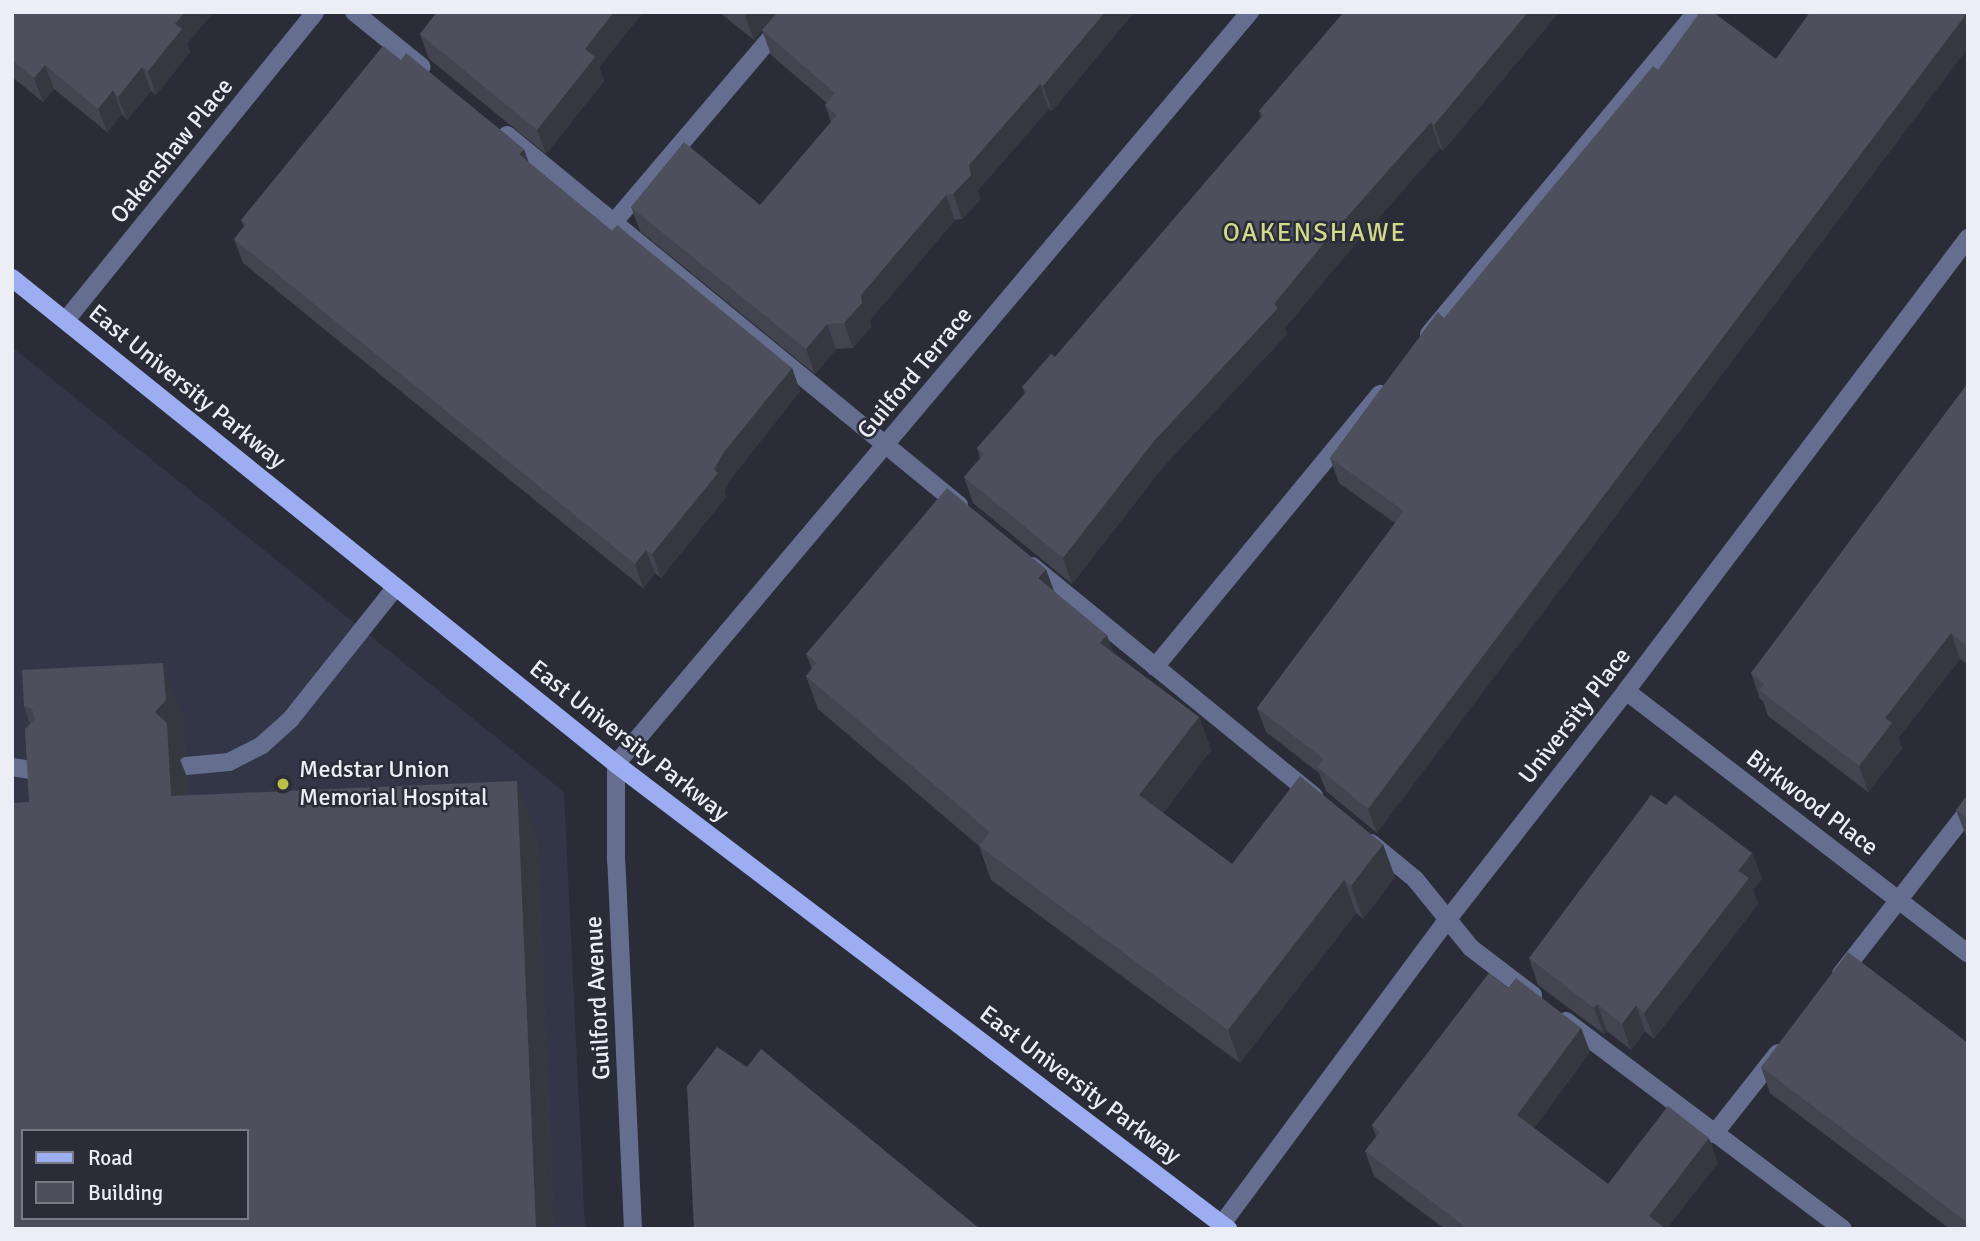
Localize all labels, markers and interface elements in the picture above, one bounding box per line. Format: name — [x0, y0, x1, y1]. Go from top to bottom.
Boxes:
street label: Oakenshaw Place — [105, 73, 239, 229]
district label: OAKENSHAWE — [1224, 218, 1406, 250]
street label: East University Parkway — [83, 299, 291, 475]
street label: Guilford Terrace — [851, 301, 979, 445]
street label: University Place — [1513, 642, 1637, 790]
street label: East University Parkway — [524, 654, 734, 828]
street label: Birkwood Place — [1740, 744, 1884, 862]
place label: Medstar Union Memorial Hospital — [299, 756, 488, 812]
marker: Medstar Union Memorial Hospital — [273, 774, 293, 794]
street label: Guilford Avenue — [579, 915, 617, 1081]
street label: East University Parkway — [974, 1000, 1186, 1170]
legend — [21, 1129, 248, 1220]
text: Road — [88, 1145, 133, 1171]
text: Building — [88, 1180, 163, 1206]

